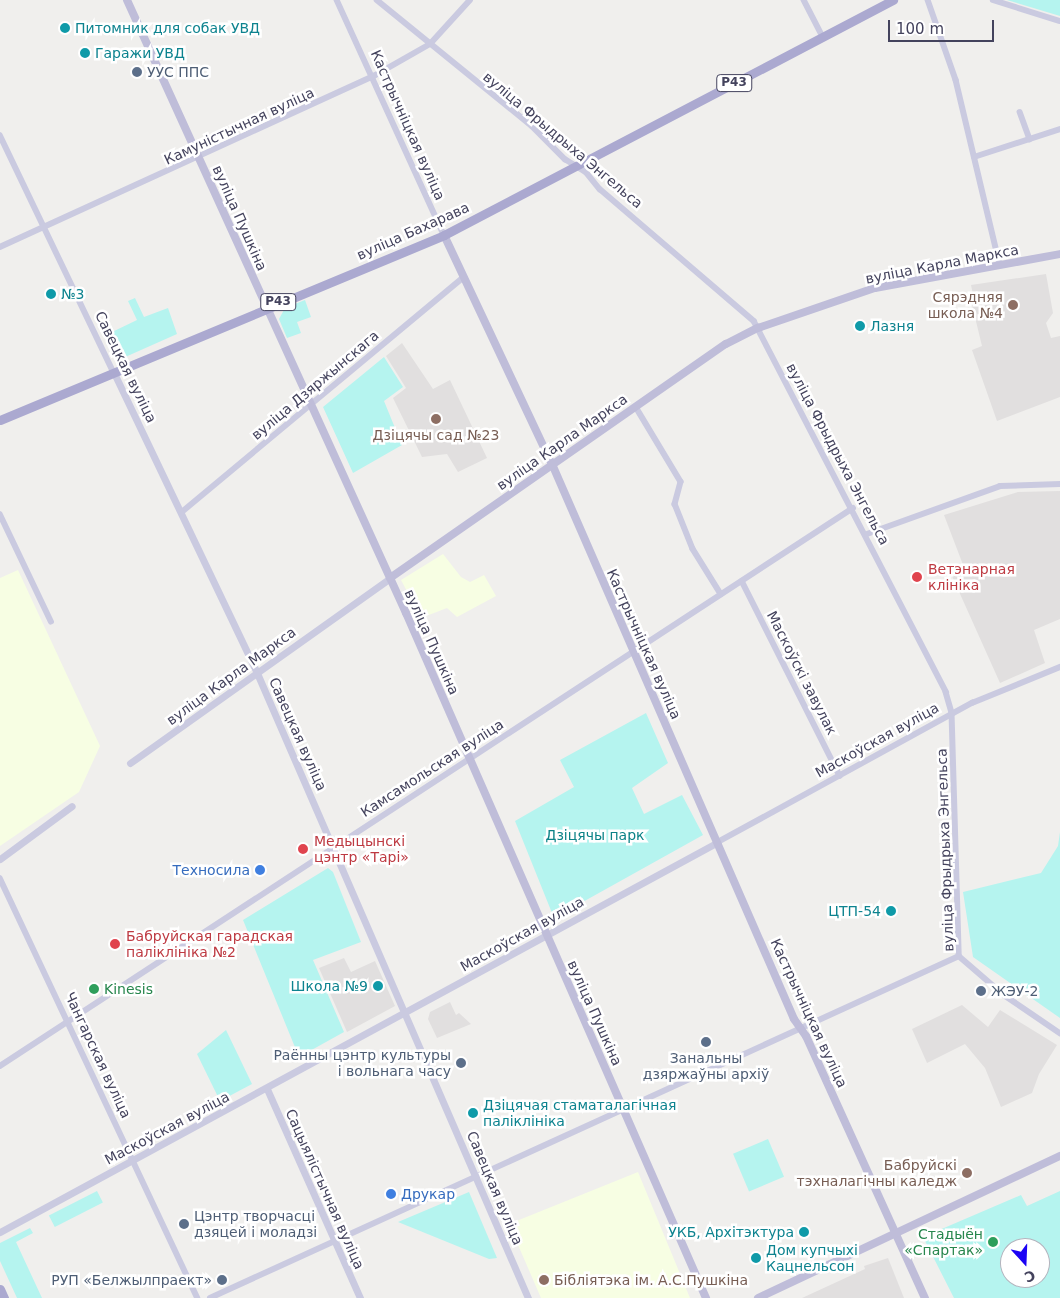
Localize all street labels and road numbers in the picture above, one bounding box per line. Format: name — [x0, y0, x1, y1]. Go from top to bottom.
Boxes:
street label: Кастрычніцкая вуліца — [367, 47, 449, 203]
street label: вуліца Фрыдрыха Энгельса — [480, 68, 646, 212]
road number: Р43 — [715, 74, 753, 92]
street label: Камуністычная вуліца — [161, 84, 317, 168]
street label: вуліца Пушкіна — [209, 163, 271, 273]
street label: вуліца Бахарава — [354, 199, 472, 263]
street label: вуліца Карла Маркса — [864, 241, 1020, 287]
road number: Р43 — [259, 292, 297, 312]
street label: Савецкая вуліца — [92, 308, 160, 426]
street label: вуліца Дзяржынскага — [248, 327, 382, 443]
street label: вуліца Фрыдрыха Энгельса — [783, 360, 893, 548]
street label: вуліца Карла Маркса — [493, 390, 631, 494]
street label: Кастрычніцкая вуліца — [603, 566, 685, 722]
street label: вуліца Пушкіна — [401, 587, 463, 697]
street label: Маскоўскі завулак — [763, 608, 841, 738]
street label: вуліца Карла Маркса — [163, 623, 299, 729]
street label: Савецкая вуліца — [265, 675, 331, 793]
street label: Маскоўская вуліца — [812, 699, 942, 781]
street label: Камсамольская вуліца — [357, 716, 507, 820]
street label: вуліца Фрыдрыха Энгельса — [933, 748, 957, 952]
street label: Маскоўская вуліца — [457, 893, 587, 975]
street label: Кастрычніцкая вуліца — [767, 936, 851, 1090]
street label: вуліца Пушкіна — [564, 958, 626, 1068]
street label: Чангарская вуліца — [61, 989, 135, 1121]
street label: Маскоўская вуліца — [102, 1088, 232, 1168]
street label: Сацыялістычная вуліца — [282, 1106, 368, 1272]
street label: Савецкая вуліца — [463, 1129, 527, 1247]

